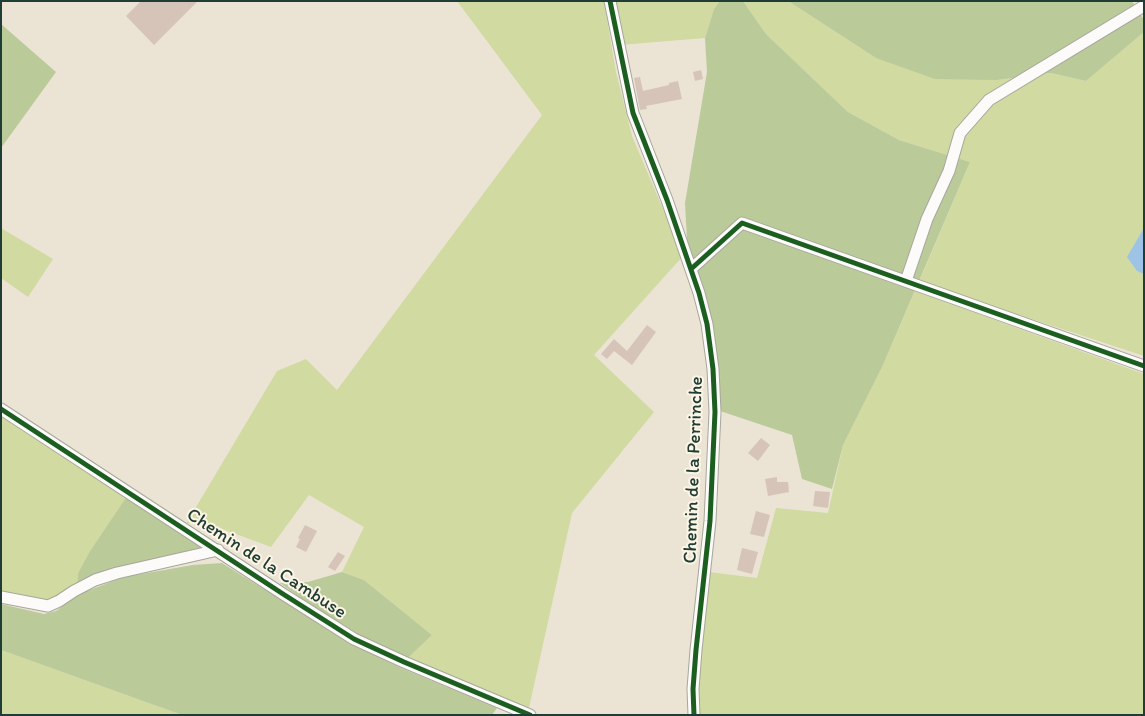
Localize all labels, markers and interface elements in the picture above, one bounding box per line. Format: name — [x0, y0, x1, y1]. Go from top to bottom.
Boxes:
street label: Chemin de la Perrinche — [679, 376, 709, 564]
street label: Chemin de la Cambuse — [182, 504, 350, 624]

